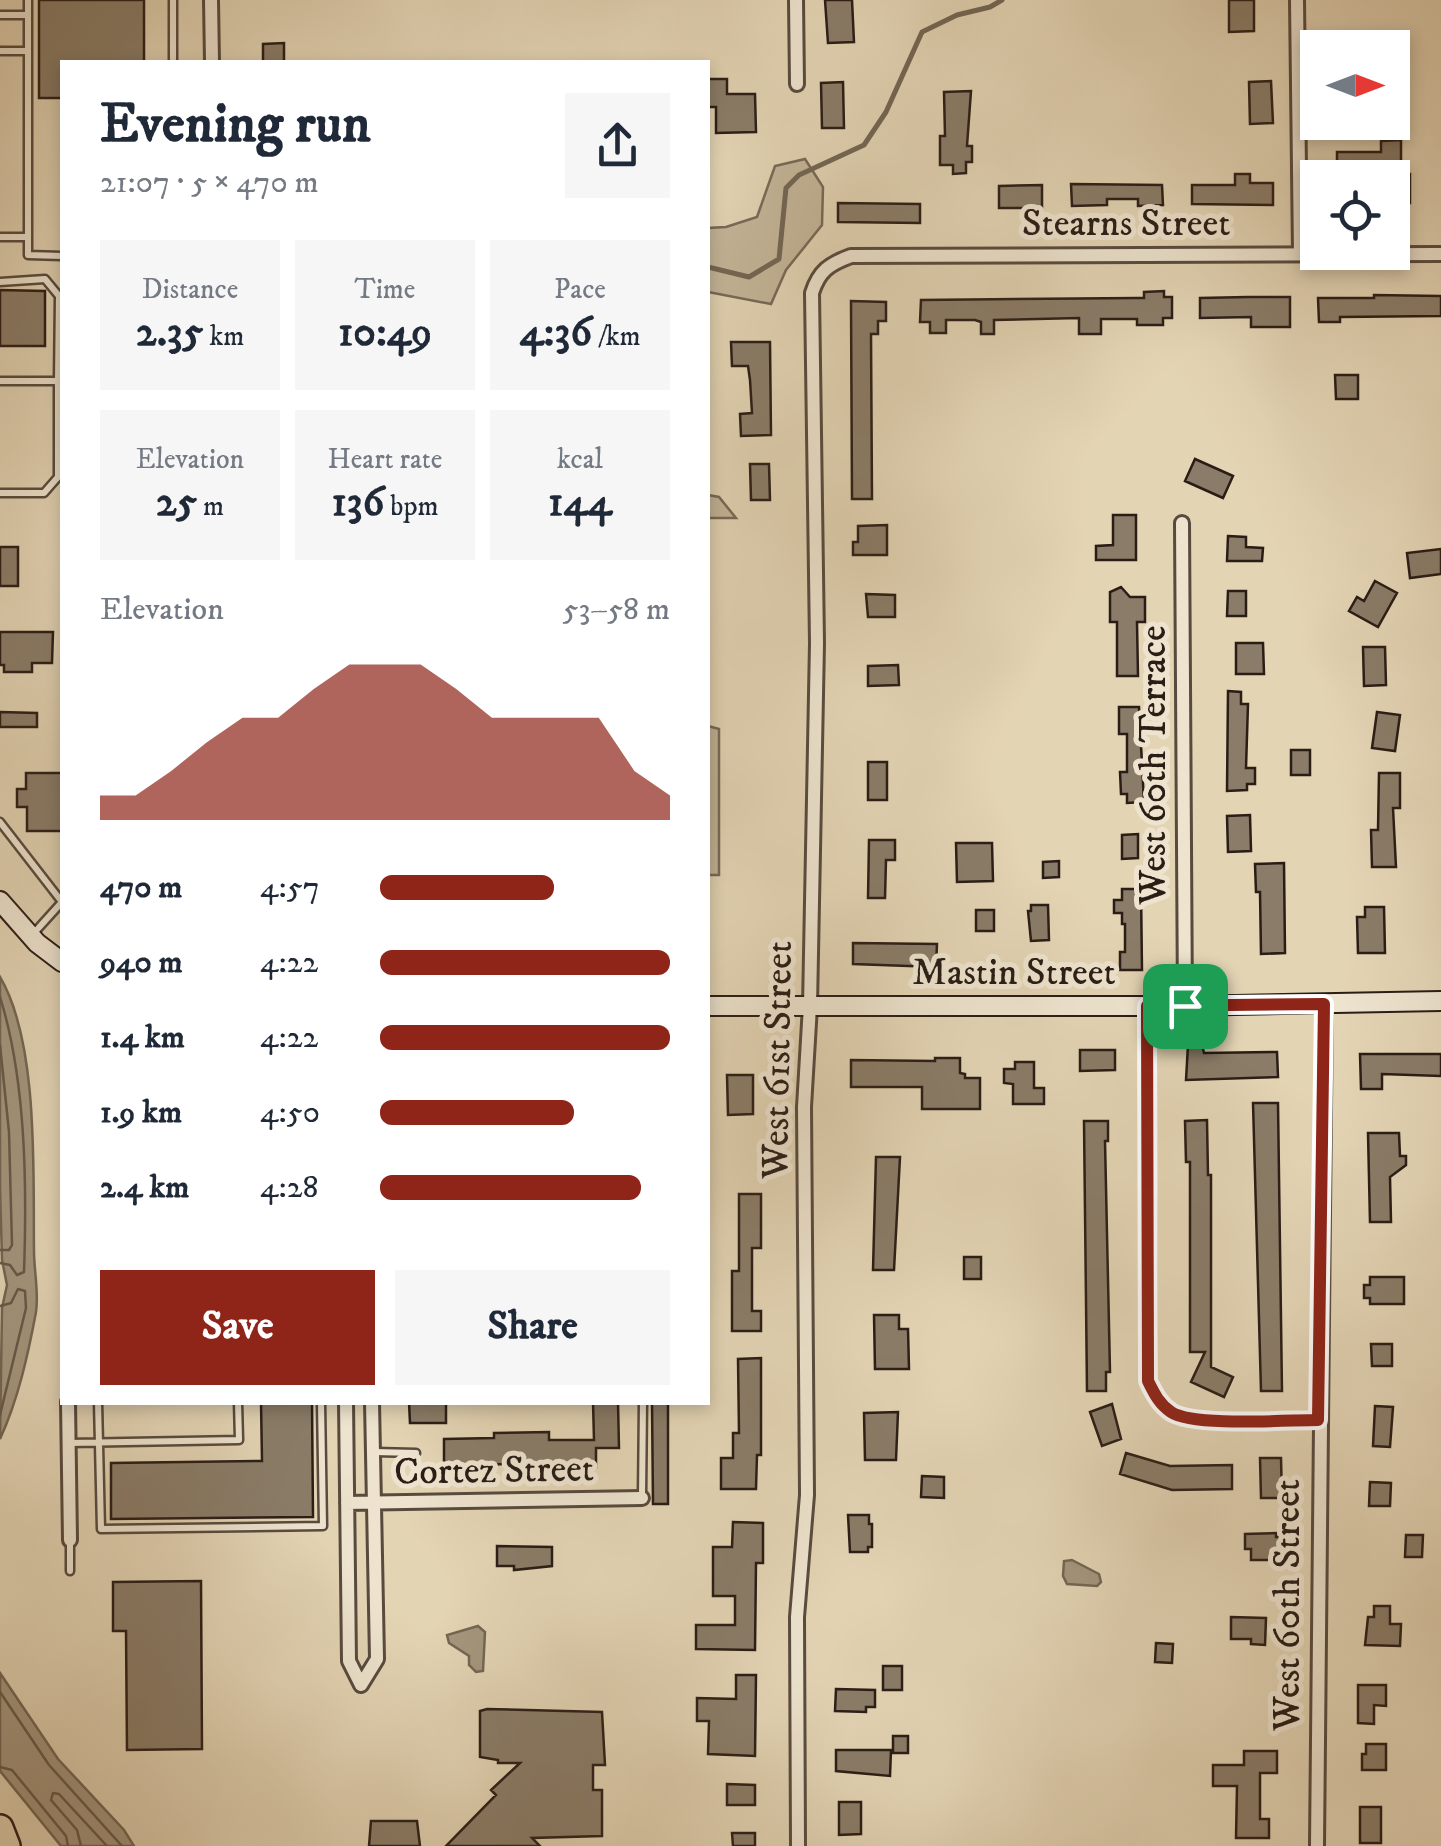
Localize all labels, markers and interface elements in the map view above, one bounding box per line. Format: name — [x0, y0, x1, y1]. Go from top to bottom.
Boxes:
north arrow — [1300, 30, 1410, 140]
map controls — [1300, 30, 1410, 270]
text: Evening run — [100, 91, 371, 160]
button: share — [565, 93, 670, 198]
button: locate — [1300, 160, 1410, 270]
text: 21:07 · 5 × 470 m — [100, 163, 319, 203]
street label: Stearns Street — [1022, 200, 1230, 248]
text: Distance — [142, 272, 238, 307]
text: Time — [355, 272, 415, 307]
text: Pace — [554, 272, 606, 307]
text: 2.35 — [136, 307, 203, 359]
text: 10:49 — [338, 307, 432, 359]
text: 4:36 — [519, 307, 592, 359]
text: km — [203, 319, 244, 354]
text: /km — [592, 319, 641, 354]
text: Elevation — [136, 442, 244, 477]
text: Heart rate — [328, 442, 442, 477]
text: kcal — [557, 442, 603, 477]
text: 25 — [156, 477, 197, 529]
text: 136 — [331, 477, 384, 529]
text: 144 — [548, 477, 612, 529]
text: m — [197, 489, 224, 524]
text: bpm — [384, 489, 439, 524]
text: Elevation — [100, 590, 224, 630]
text: 53–58 m — [563, 590, 670, 630]
street label: West 60th Terrace — [1130, 625, 1178, 906]
text: 470 m — [100, 868, 182, 908]
text: 4:57 — [260, 868, 320, 908]
street label: West 61st Street — [752, 941, 804, 1180]
text: 940 m — [100, 943, 183, 983]
text: 4:22 — [260, 943, 318, 983]
street label: Mastin Street — [912, 949, 1116, 997]
pin — [1143, 964, 1228, 1049]
icon: arrive — [1158, 979, 1213, 1034]
text: 1.4 km — [100, 1018, 185, 1058]
text: 4:22 — [260, 1018, 318, 1058]
text: 1.9 km — [100, 1093, 182, 1133]
text: 4:50 — [260, 1093, 320, 1133]
text: 2.4 km — [100, 1168, 189, 1208]
text: 4:28 — [260, 1168, 319, 1208]
button: Save — [100, 1270, 375, 1385]
button: Share — [395, 1270, 670, 1385]
street label: Cortez Street — [394, 1445, 594, 1497]
street label: West 60th Street — [1264, 1479, 1312, 1732]

